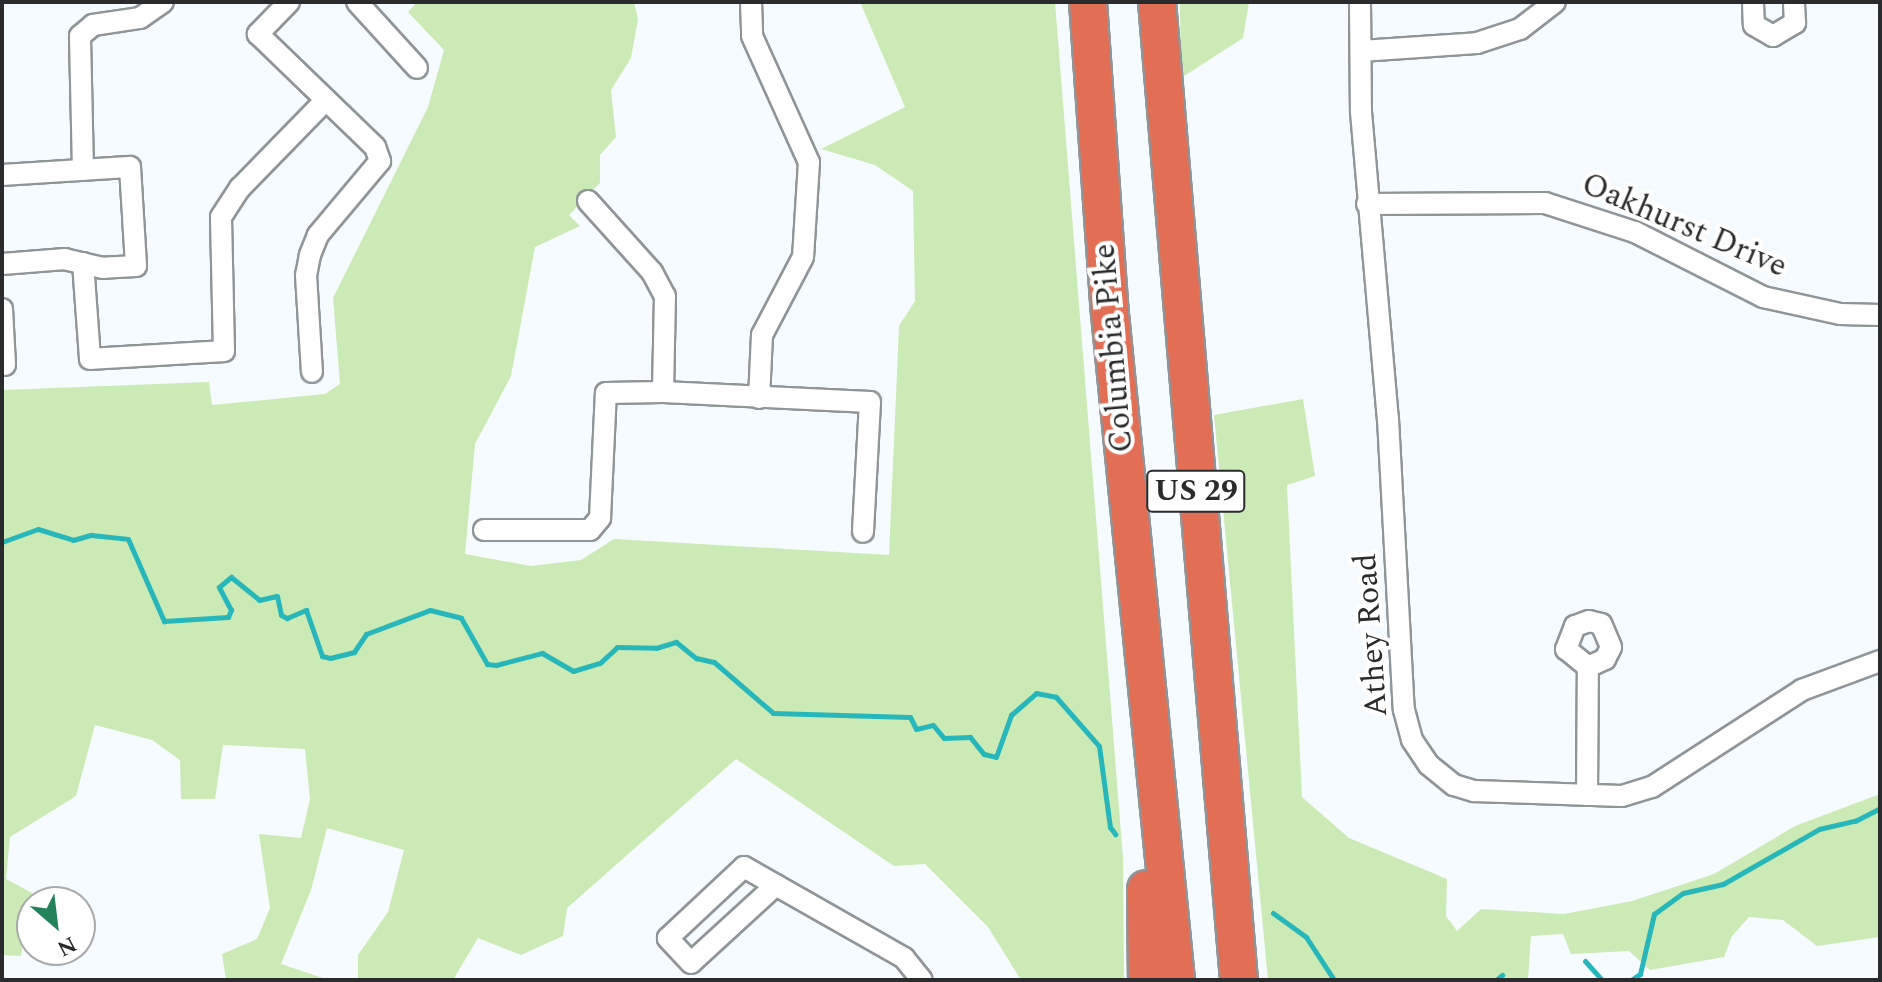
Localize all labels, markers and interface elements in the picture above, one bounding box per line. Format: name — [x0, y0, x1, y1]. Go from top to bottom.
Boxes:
street label: Oakhurst Drive — [1576, 165, 1792, 287]
street label: Columbia Pike — [1086, 242, 1142, 454]
road number: US 29 — [1146, 465, 1246, 517]
street label: Athey Road — [1347, 552, 1397, 718]
north arrow — [16, 886, 96, 966]
text: N — [51, 927, 82, 965]

